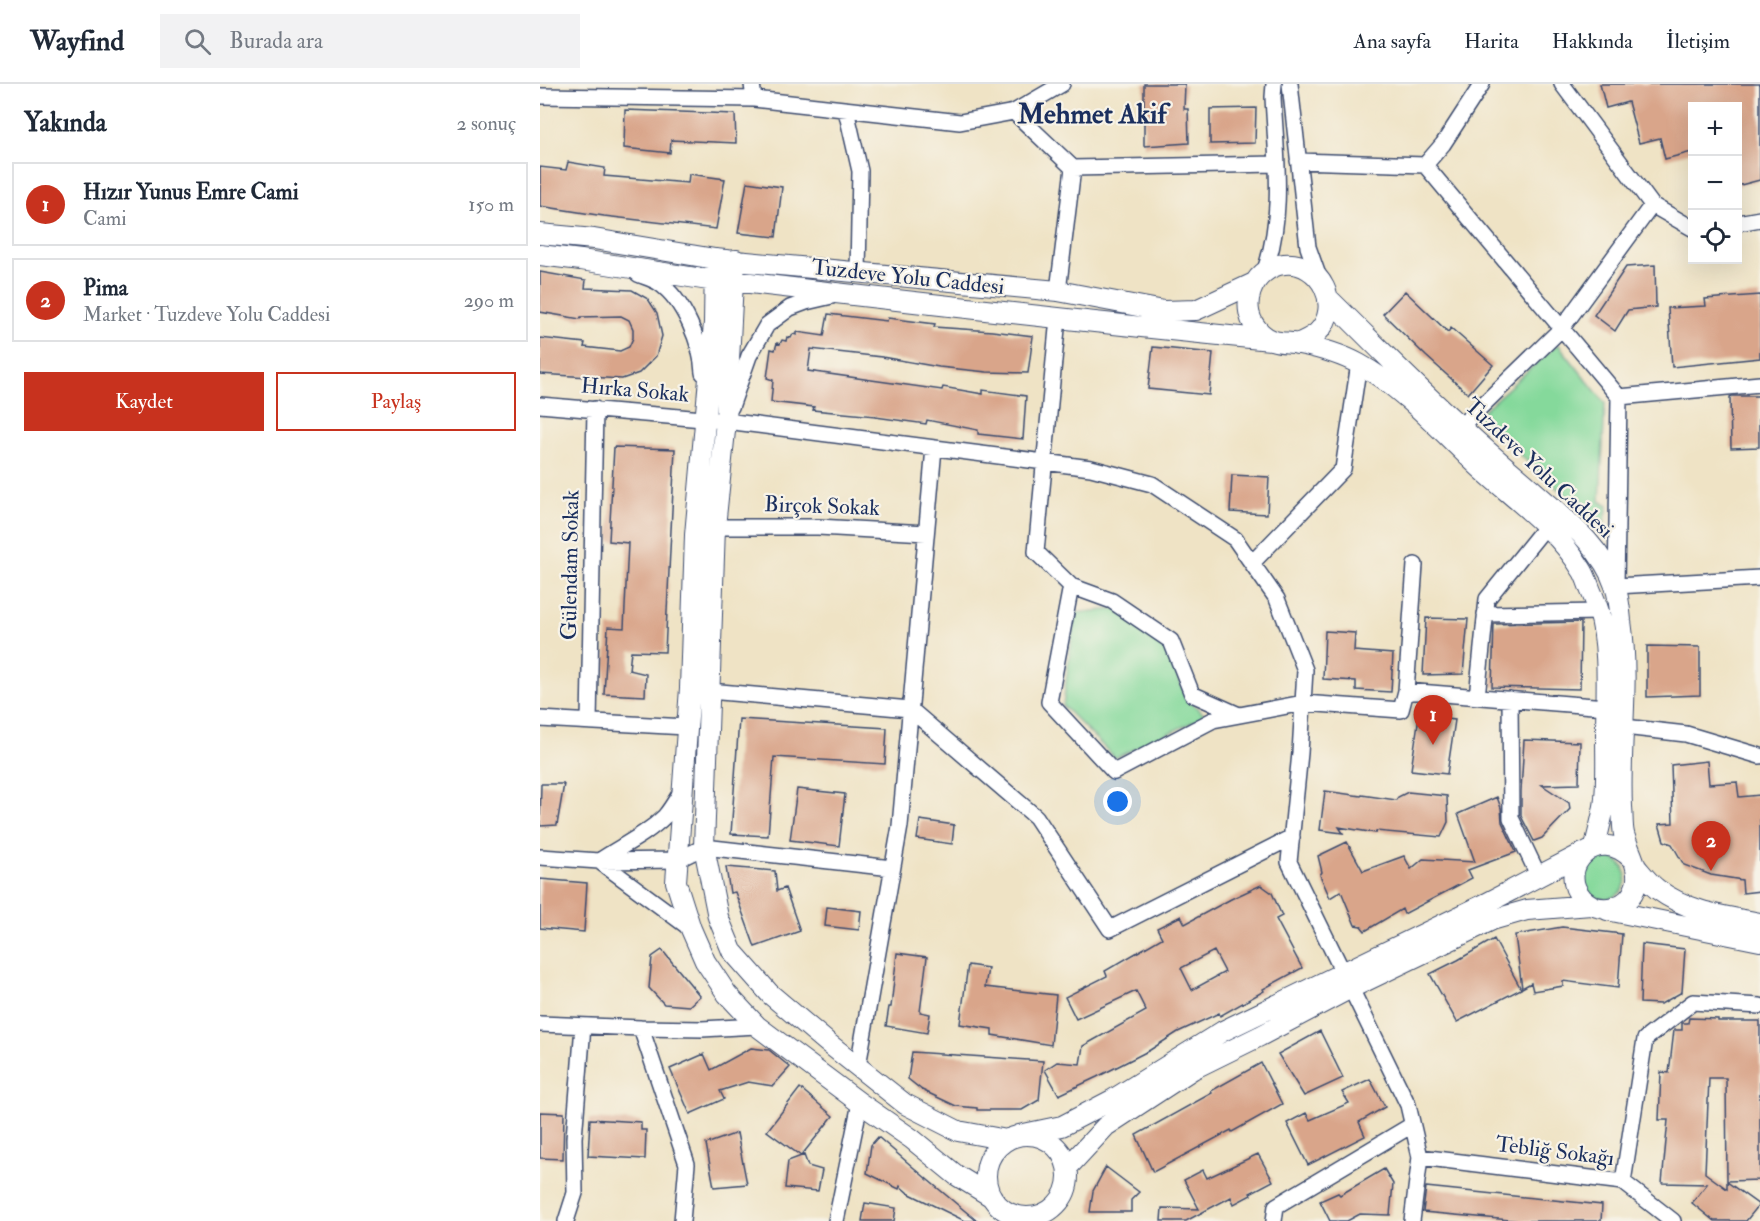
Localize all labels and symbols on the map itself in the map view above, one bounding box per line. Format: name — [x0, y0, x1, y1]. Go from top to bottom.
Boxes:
district label: Mehmet Akif — [1016, 97, 1171, 132]
street label: Tuzdeve Yolu Caddesi — [810, 253, 1006, 301]
street label: Hırka Sokak — [580, 371, 691, 409]
street label: Tuzdeve Yolu Caddesi — [1459, 392, 1619, 544]
street label: Gülendam Sokak — [555, 489, 585, 640]
street label: Birçok Sokak — [764, 490, 881, 522]
pin: 1 — [1414, 696, 1452, 745]
your location — [1103, 787, 1132, 816]
pin: 2 — [1692, 822, 1730, 871]
street label: Tebliğ Sokağı — [1494, 1130, 1616, 1172]

